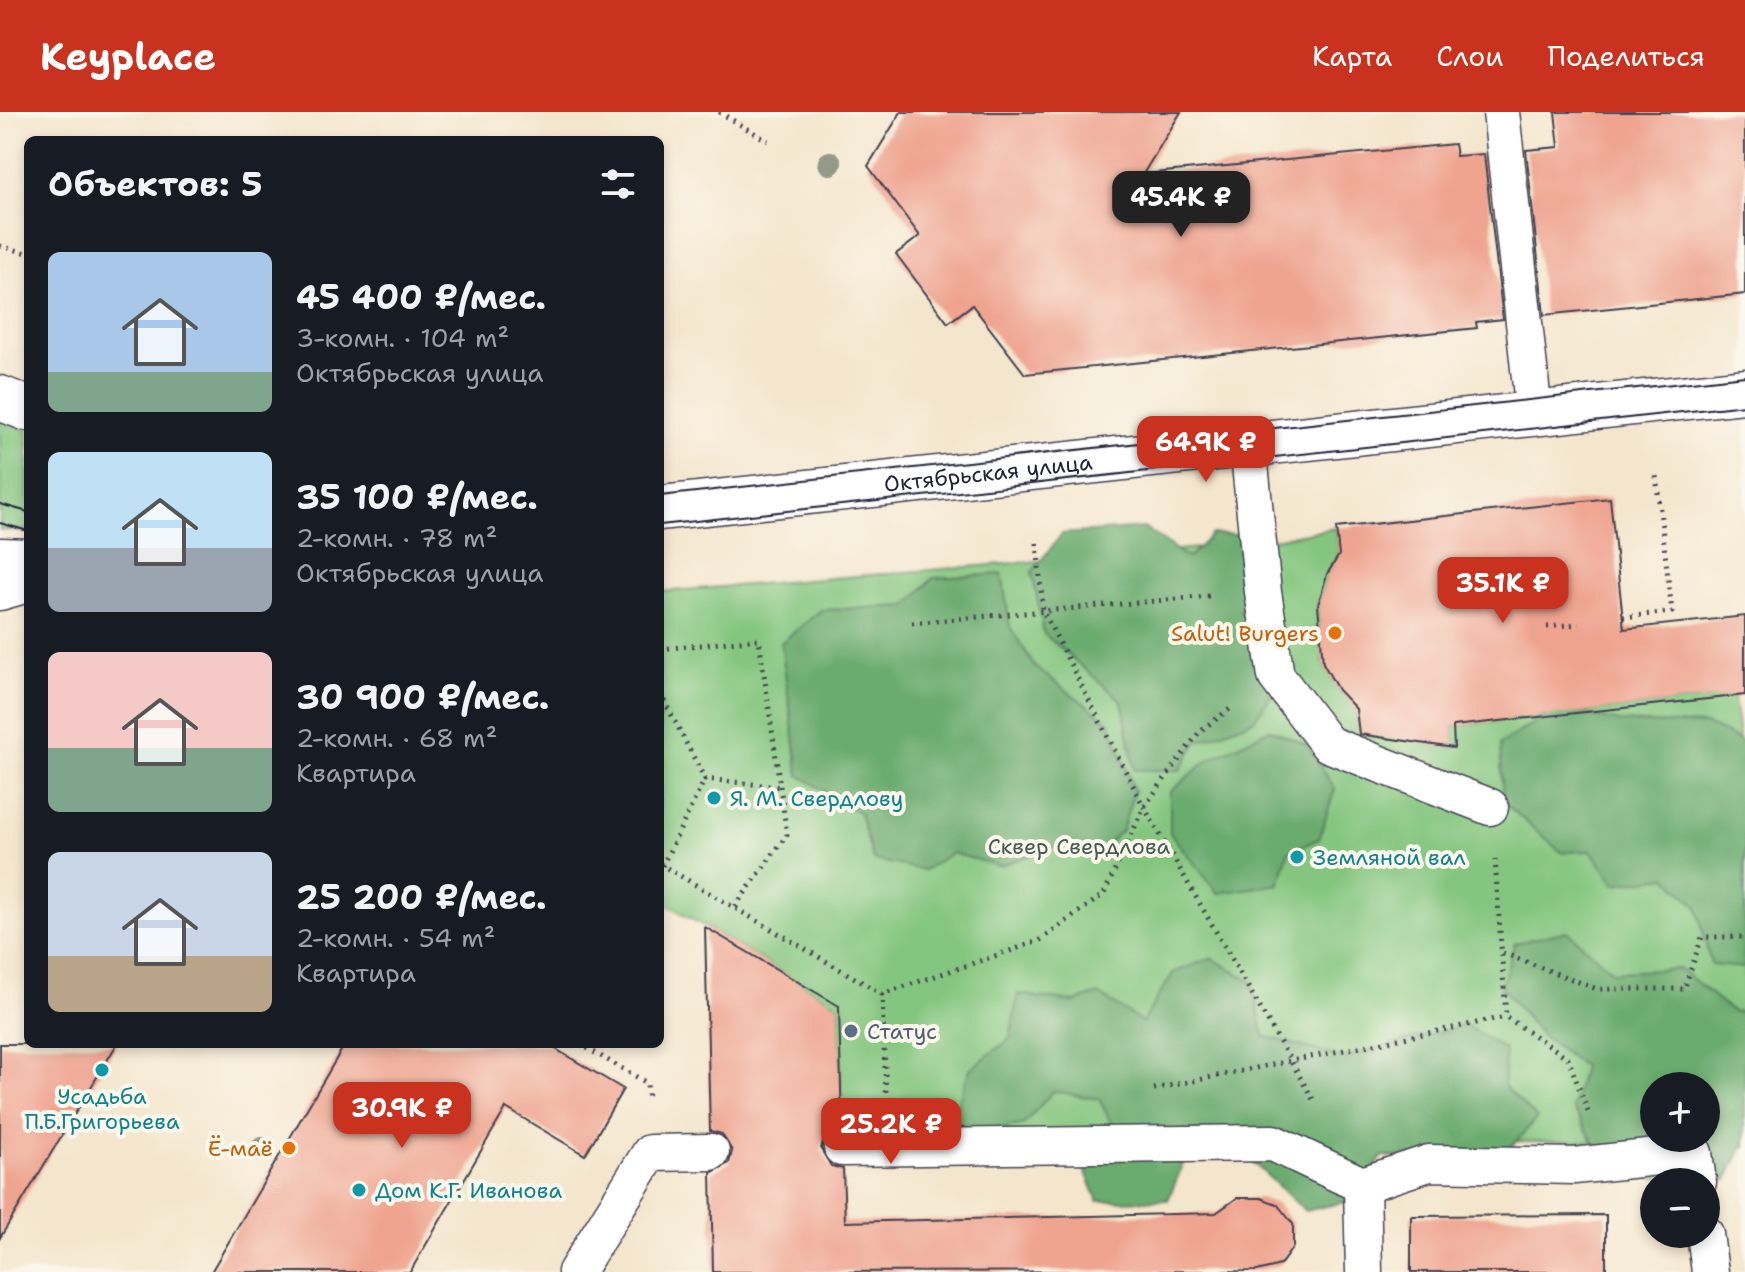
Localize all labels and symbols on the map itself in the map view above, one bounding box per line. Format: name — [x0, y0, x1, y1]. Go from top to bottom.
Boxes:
pin: 45.4K ₽ — [1107, 171, 1255, 239]
pin: 64.9K ₽ — [1132, 416, 1280, 484]
street label: Октябрьская улица — [882, 447, 1094, 498]
pin: 35.1K ₽ — [1429, 557, 1577, 625]
place label: Salut! Burgers — [1171, 619, 1319, 648]
marker: Salut! Burgers — [1326, 624, 1344, 642]
place label: Я. М. Свердлову — [730, 784, 903, 813]
marker: Я. М. Свердлову — [705, 789, 723, 807]
park label: Сквер Свердлова — [988, 832, 1171, 861]
place label: Земляной вал — [1313, 843, 1466, 872]
marker: Земляной вал — [1288, 848, 1306, 866]
place label: Статус — [867, 1017, 937, 1046]
marker: Статус — [842, 1022, 860, 1040]
marker: Усадьба П.Б.Григорьева — [93, 1061, 111, 1079]
place label: Усадьба П.Б.Григорьева — [24, 1082, 180, 1136]
pin: 30.9K ₽ — [328, 1082, 476, 1150]
pin: 25.2K ₽ — [817, 1098, 965, 1166]
place label: Ё-маё — [208, 1134, 273, 1163]
marker: Ё-маё — [280, 1139, 298, 1157]
place label: Дом К.Г. Иванова — [375, 1176, 562, 1205]
marker: Дом К.Г. Иванова — [350, 1181, 368, 1199]

